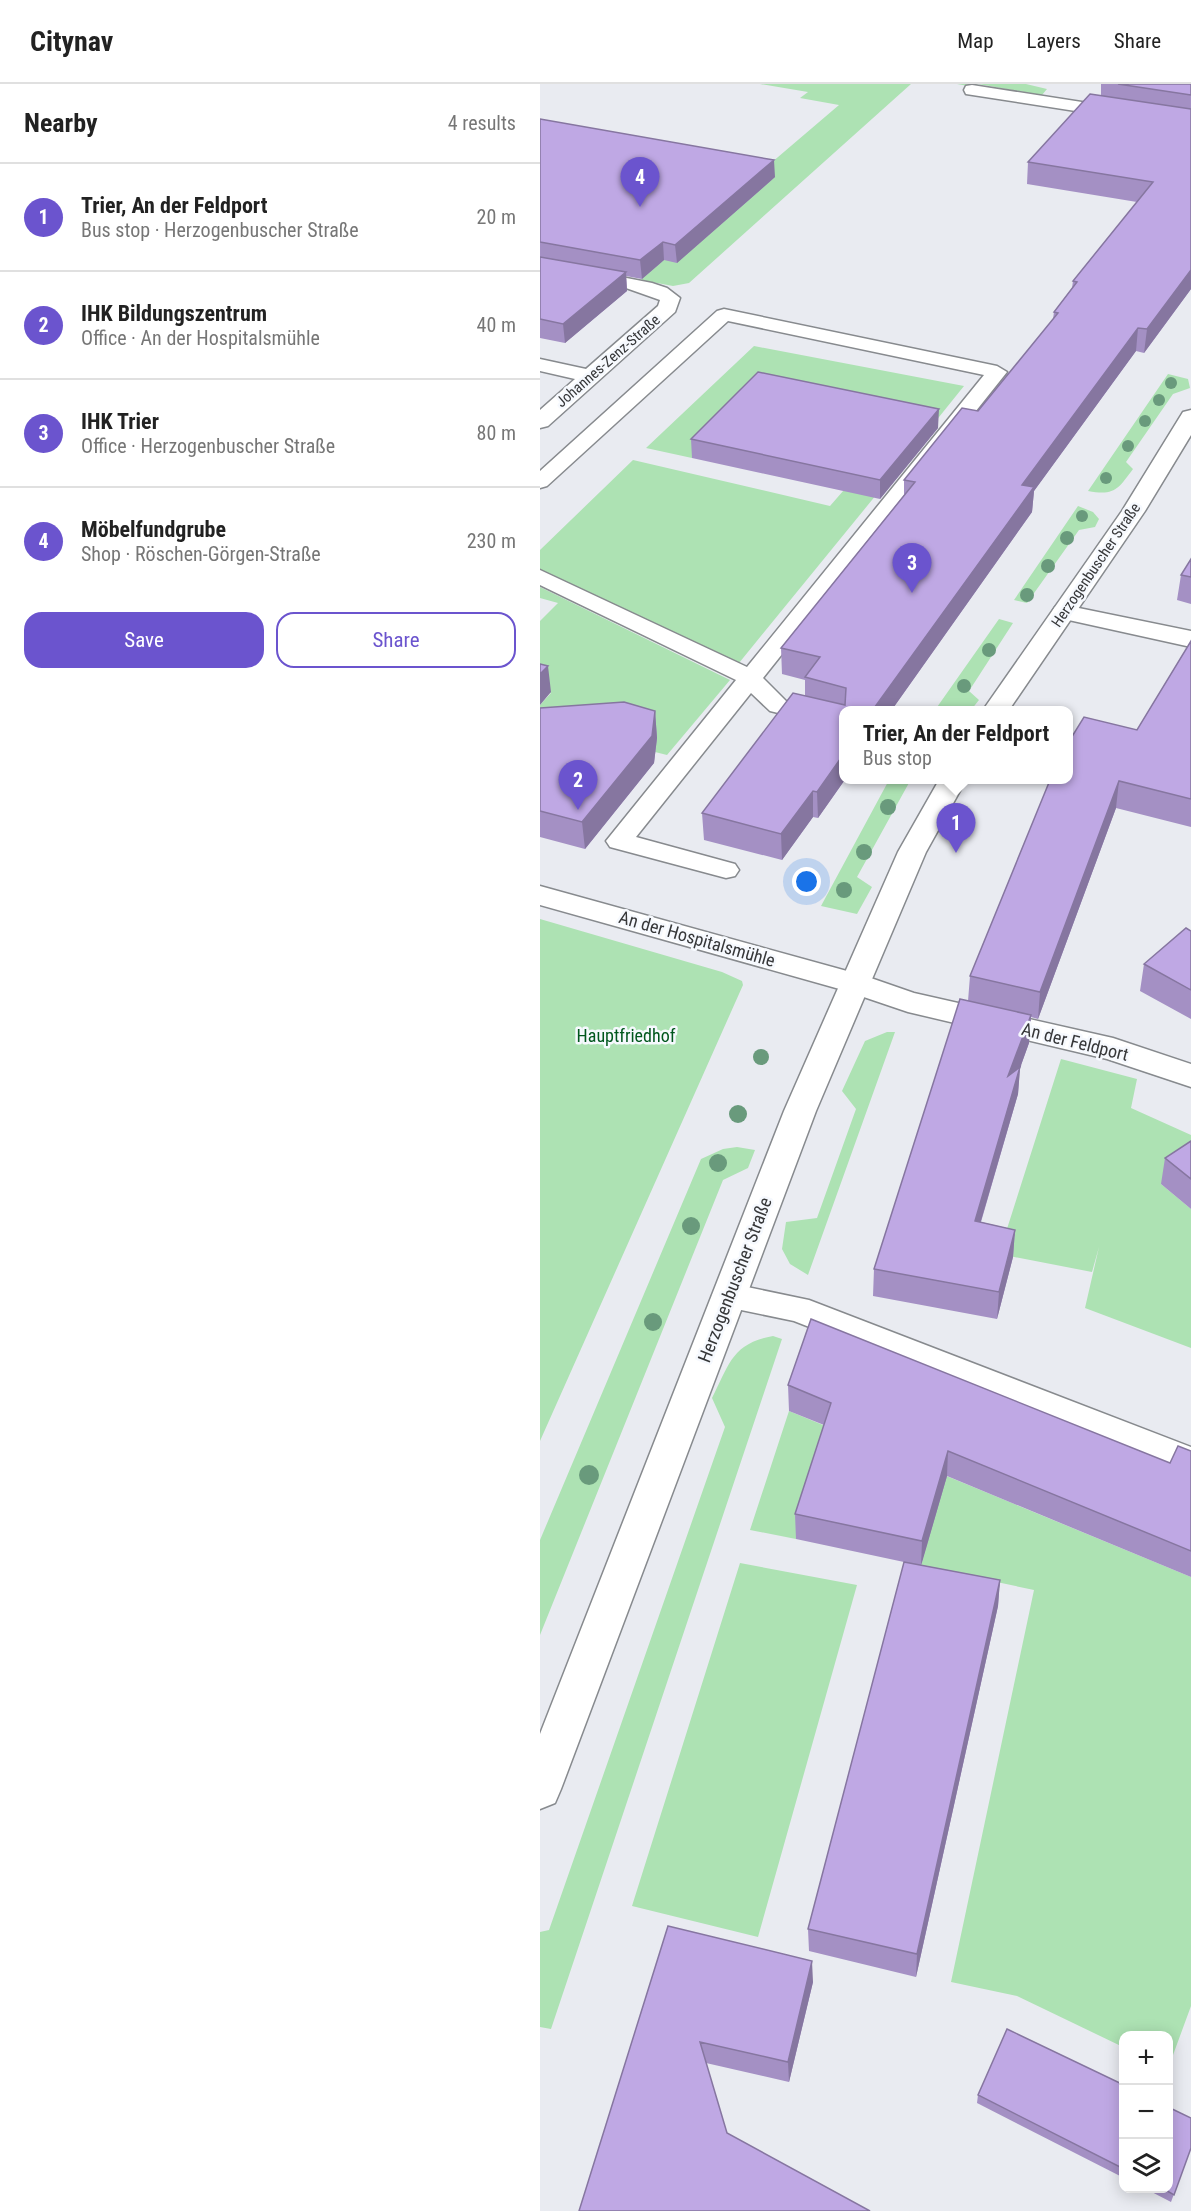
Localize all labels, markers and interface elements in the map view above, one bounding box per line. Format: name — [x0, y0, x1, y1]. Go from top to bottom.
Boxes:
text: Citynav — [30, 25, 113, 58]
text: Map — [957, 29, 994, 53]
text: Layers — [1027, 29, 1081, 53]
text: Share — [1114, 29, 1161, 53]
text: Nearby — [24, 108, 98, 138]
text: 4 results — [448, 111, 516, 135]
pin: 4 — [620, 158, 660, 207]
text: Trier, An der Feldport — [81, 193, 267, 218]
text: 1 — [38, 205, 49, 229]
text: 20 m — [477, 205, 516, 229]
text: Bus stop · Herzogenbuscher Straße — [81, 218, 359, 242]
text: IHK Bildungszentrum — [81, 301, 267, 326]
street label: Johannes-Zenz-Straße — [552, 311, 664, 411]
text: 2 — [38, 313, 49, 337]
text: 40 m — [477, 313, 516, 337]
text: Office · An der Hospitalsmühle — [81, 326, 320, 350]
text: IHK Trier — [81, 409, 159, 434]
text: 3 — [38, 421, 49, 445]
text: 80 m — [477, 421, 516, 445]
text: Office · Herzogenbuscher Straße — [81, 434, 335, 458]
street label: Herzogenbuscher Straße — [1048, 500, 1144, 630]
text: Möbelfundgrube — [81, 517, 226, 542]
text: 4 — [38, 529, 49, 553]
text: 230 m — [467, 529, 516, 553]
text: Shop · Röschen-Görgen-Straße — [81, 542, 321, 566]
pin: 3 — [892, 544, 932, 593]
button: Save — [24, 612, 264, 668]
button: Share — [276, 612, 516, 668]
popup — [839, 706, 1073, 784]
text: Trier, An der Feldport — [863, 721, 1049, 746]
text: Bus stop — [863, 746, 932, 770]
pin: 2 — [558, 760, 597, 810]
pin: 1 — [936, 804, 976, 853]
your location — [792, 867, 821, 896]
street label: An der Hospitalsmühle — [617, 906, 778, 971]
street label: An der Feldport — [1020, 1018, 1131, 1065]
park label: Hauptfriedhof — [577, 1025, 676, 1046]
street label: Herzogenbuscher Straße — [693, 1194, 776, 1365]
map controls — [1119, 2031, 1173, 2193]
button: + — [1119, 2031, 1173, 2085]
button: − — [1119, 2085, 1173, 2139]
button: layers — [1119, 2139, 1173, 2193]

